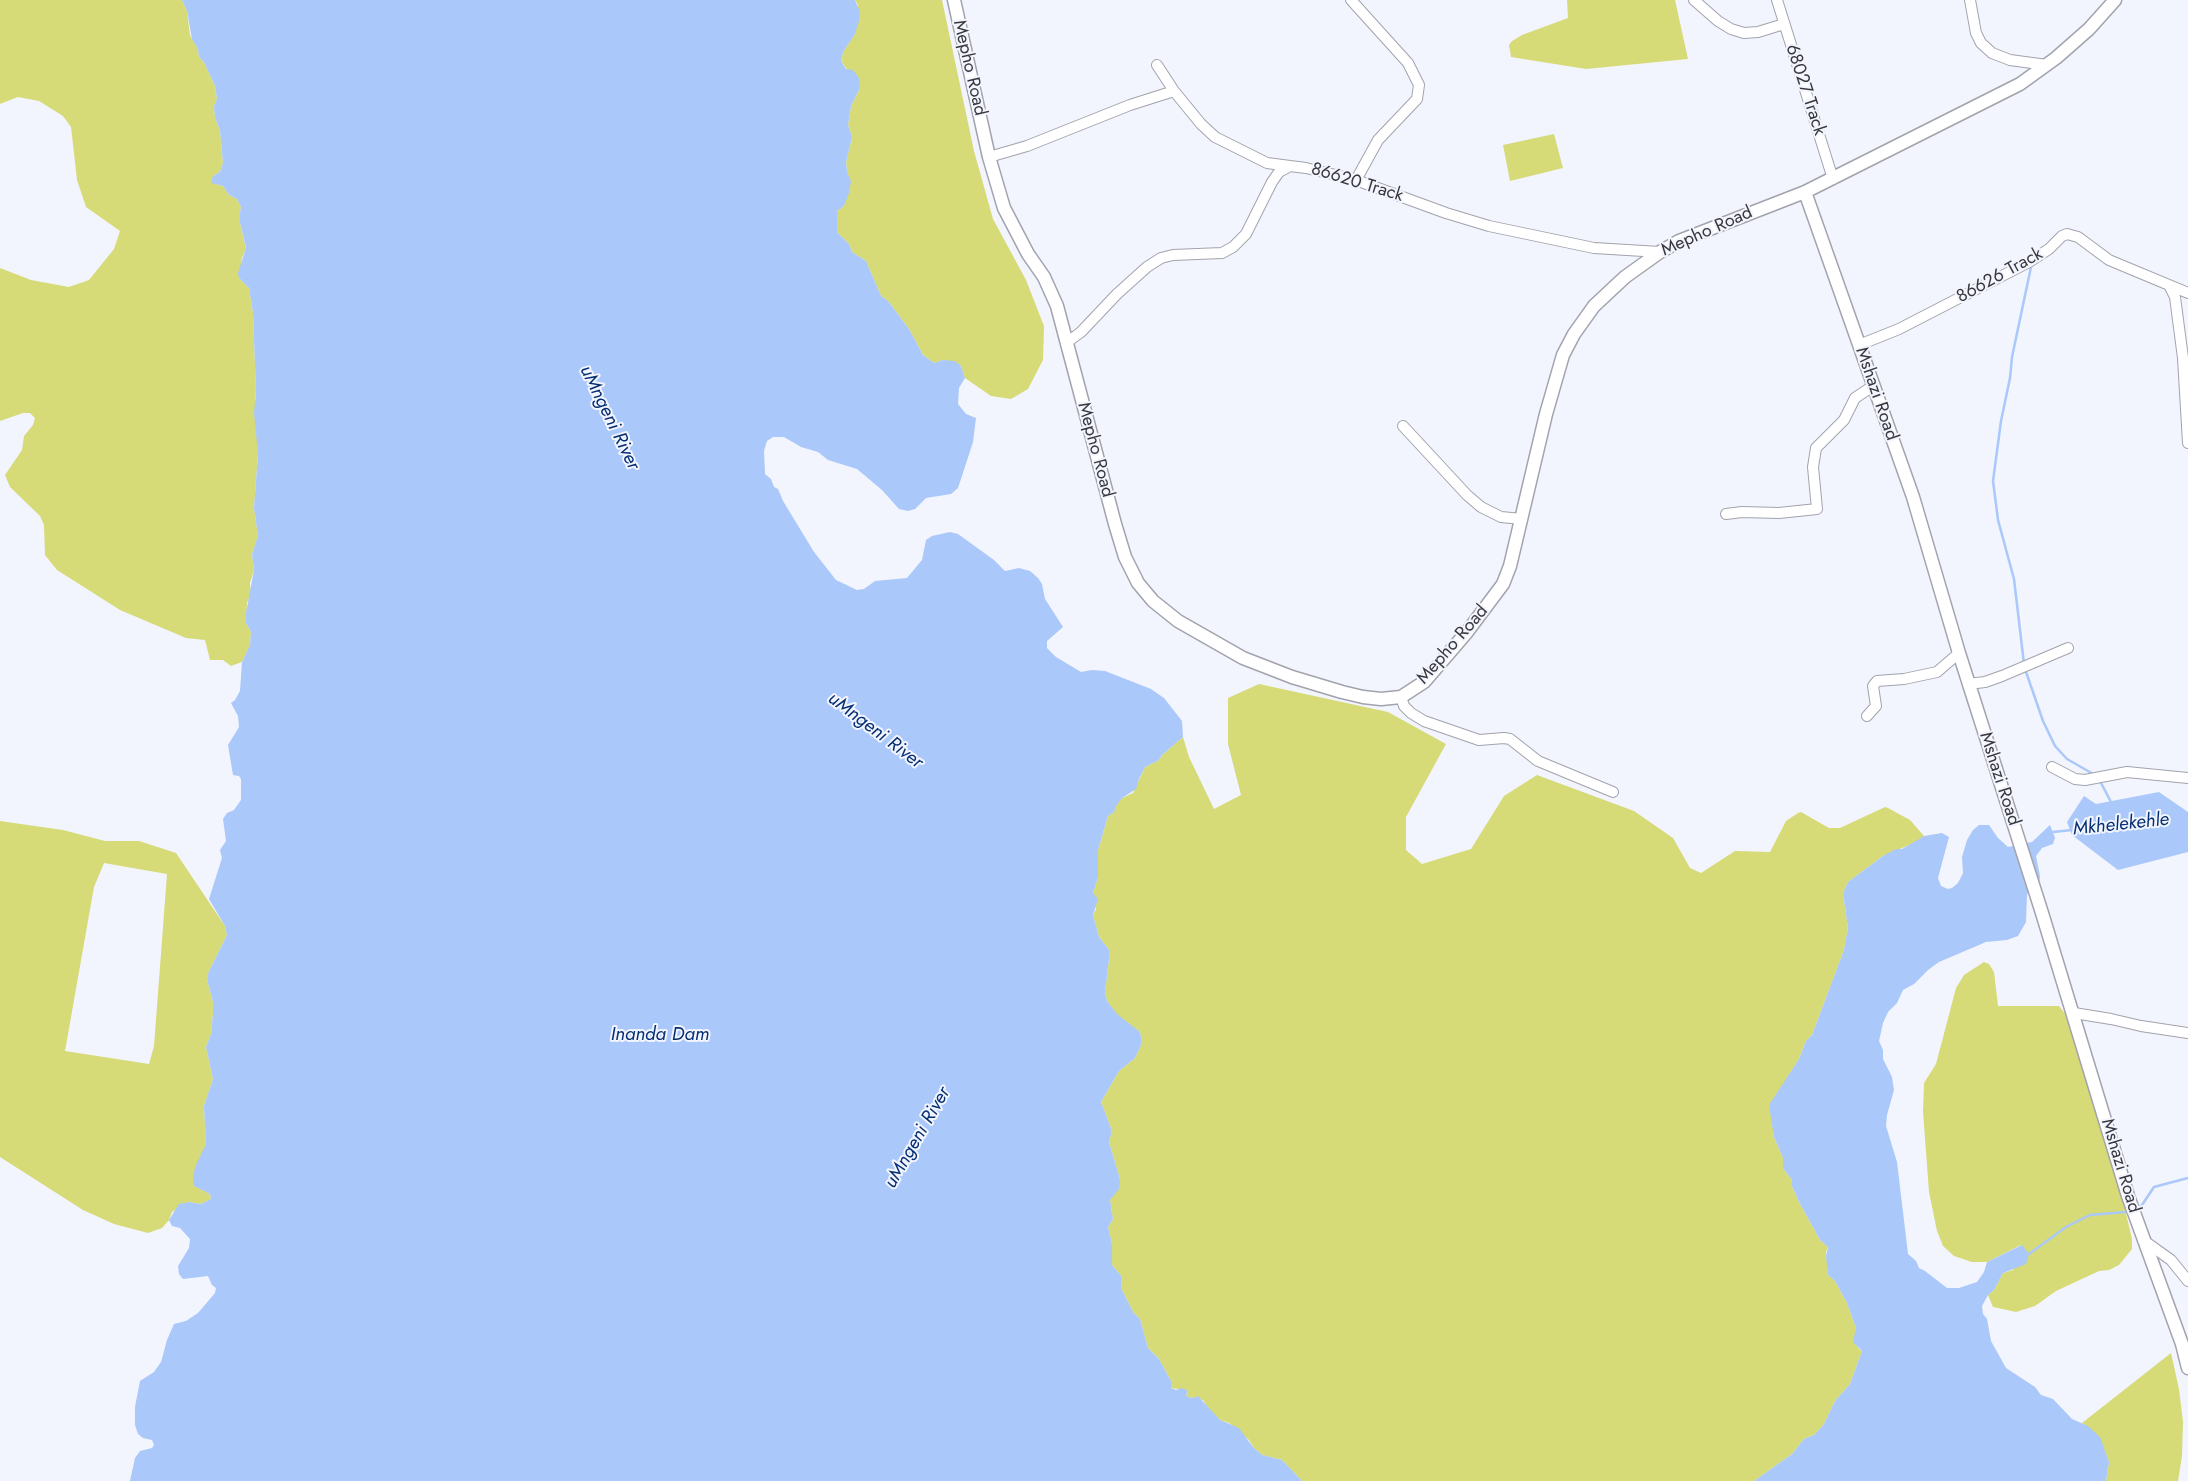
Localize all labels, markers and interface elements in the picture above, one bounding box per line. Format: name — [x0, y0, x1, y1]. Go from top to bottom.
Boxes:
street label: Mepho Road — [947, 18, 991, 118]
street label: 68027 Track — [1780, 42, 1830, 138]
street label: 86620 Track — [1308, 159, 1406, 207]
street label: Mepho Road — [1658, 202, 1756, 262]
street label: 86626 Track — [1953, 244, 2047, 308]
street label: Mshazi Road — [1850, 345, 1902, 443]
water label: uMngeni River — [574, 362, 644, 474]
street label: Mepho Road — [1072, 400, 1118, 500]
street label: Mepho Road — [1413, 601, 1493, 689]
water label: uMngeni River — [823, 688, 927, 774]
street label: Mshazi Road — [1974, 729, 2024, 829]
water label: Mkhelekehle — [2072, 809, 2170, 841]
water label: Inanda Dam — [611, 1024, 709, 1046]
water label: uMngeni River — [880, 1083, 956, 1193]
street label: Mshazi Road — [2095, 1116, 2145, 1216]

